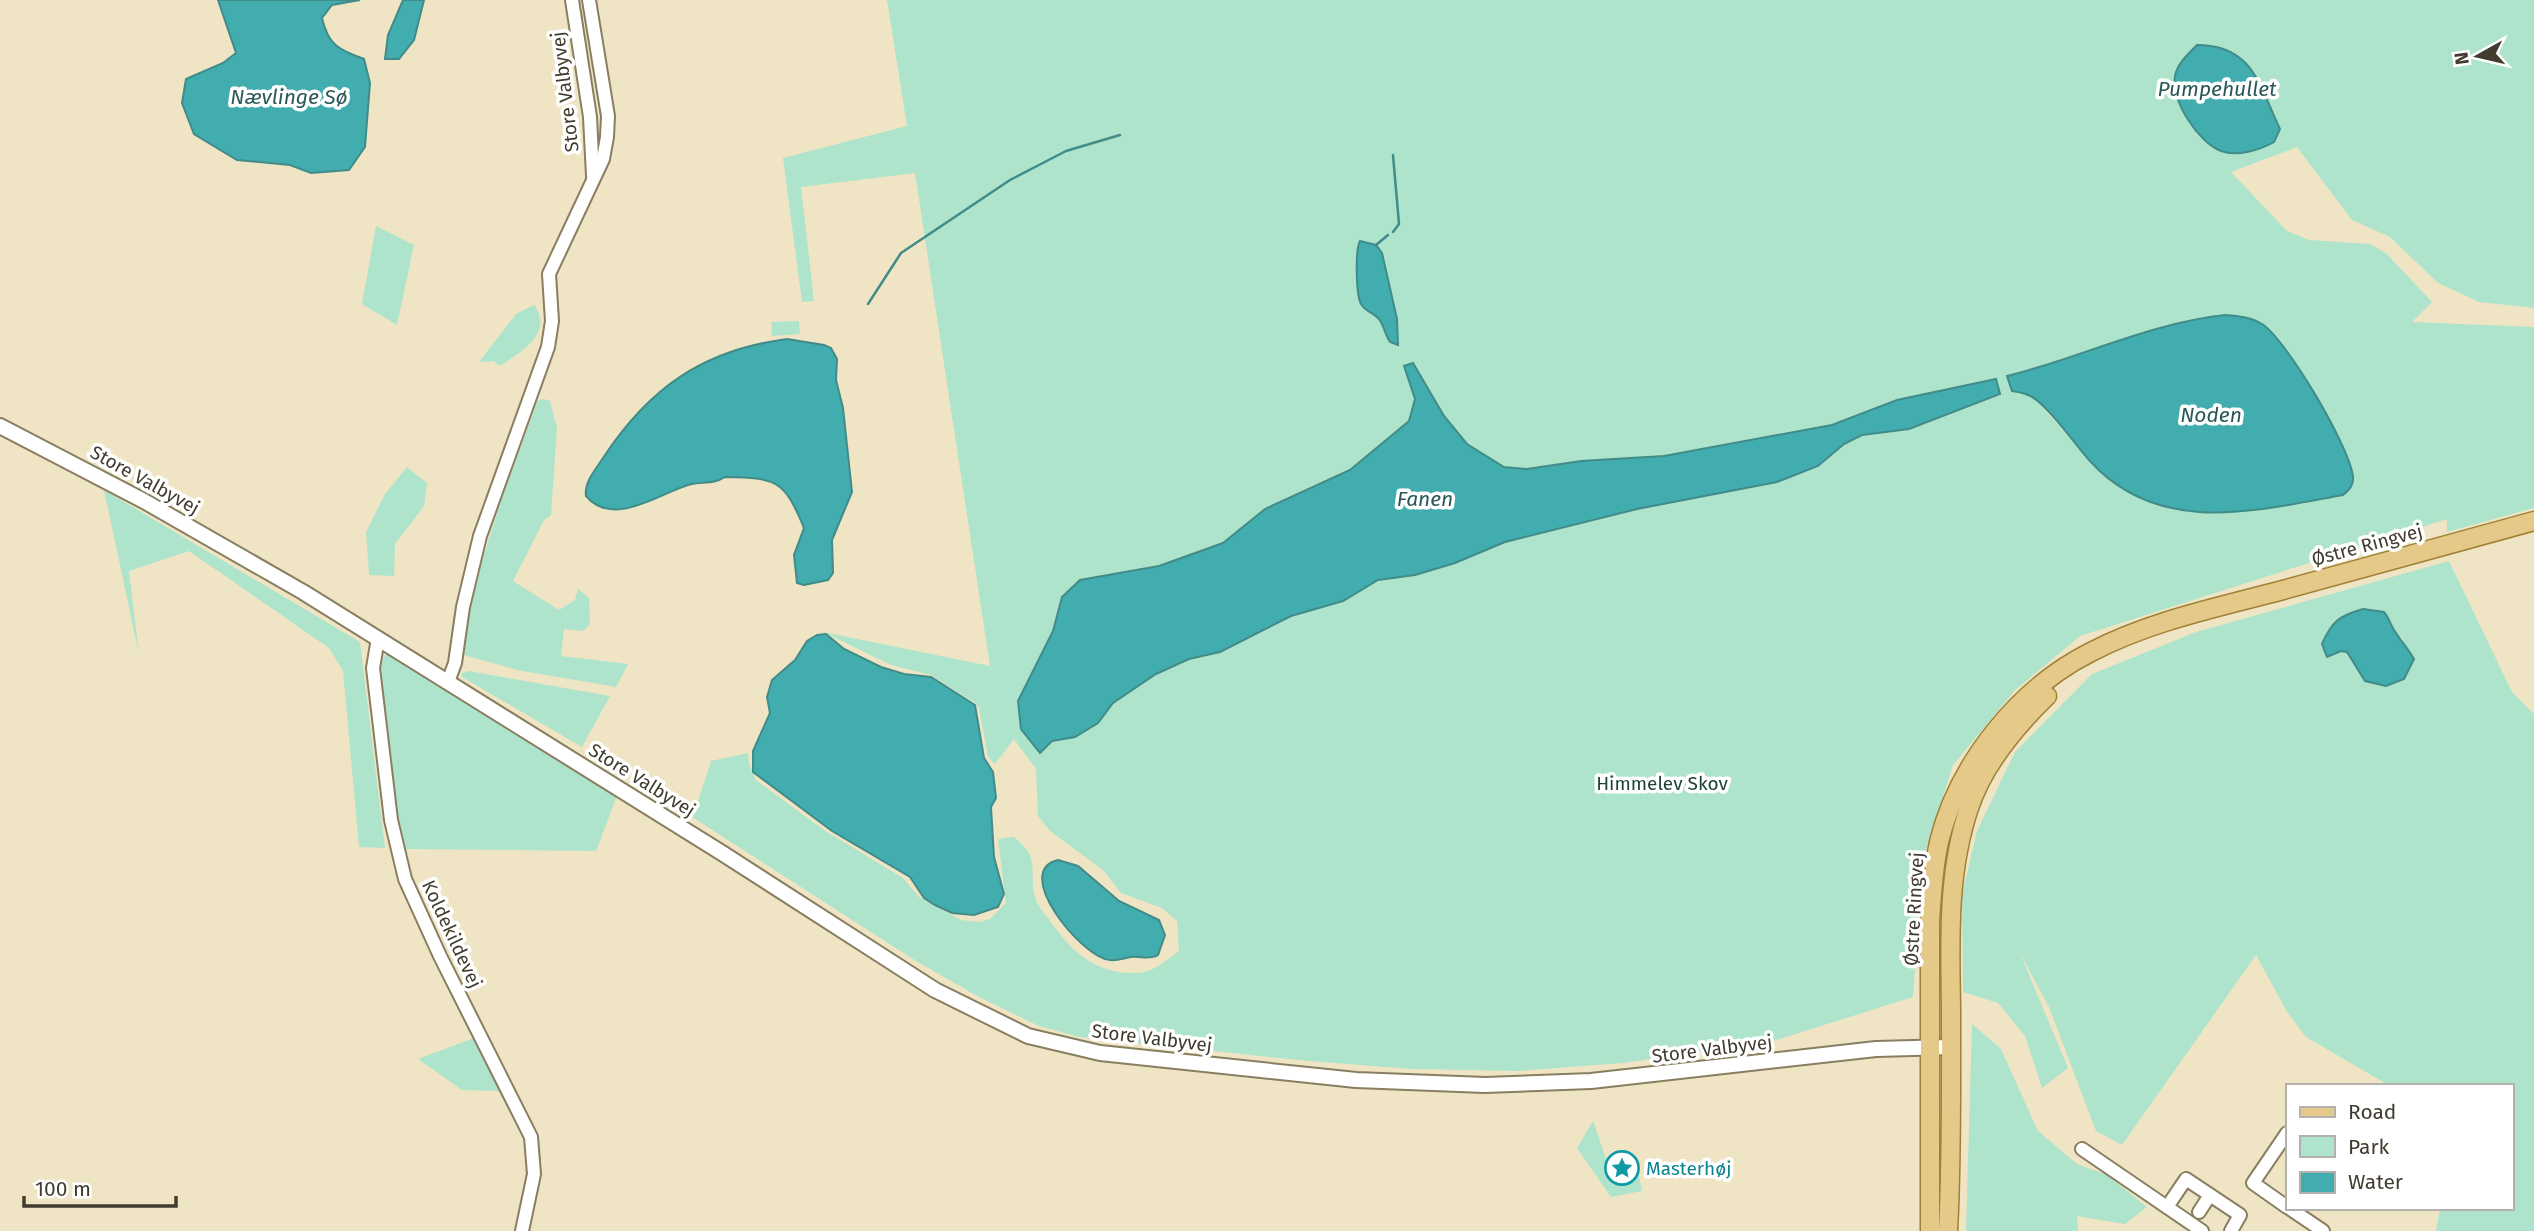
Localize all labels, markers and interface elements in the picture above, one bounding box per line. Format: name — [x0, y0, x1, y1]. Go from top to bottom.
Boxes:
north arrow — [2443, 21, 2513, 91]
street label: Store Valbyvej — [546, 30, 584, 154]
text: N — [2449, 50, 2474, 66]
water label: Pumpehullet — [2157, 76, 2277, 102]
water label: Nævlinge Sø — [230, 84, 348, 110]
water label: Noden — [2180, 402, 2242, 428]
street label: Store Valbyvej — [86, 441, 204, 519]
water label: Fanen — [1397, 486, 1453, 512]
street label: Østre Ringvej — [2309, 519, 2425, 571]
street label: Store Valbyvej — [585, 738, 699, 822]
park label: Himmelev Skov — [1596, 772, 1728, 795]
street label: Østre Ringvej — [1900, 852, 1928, 966]
street label: Koldekildevej — [417, 876, 487, 992]
street label: Store Valbyvej — [1090, 1019, 1214, 1057]
street label: Store Valbyvej — [1650, 1030, 1774, 1068]
legend — [2286, 1084, 2513, 1210]
text: Road — [2348, 1099, 2396, 1125]
text: Park — [2348, 1134, 2390, 1160]
place icon: Masterhøj — [1603, 1149, 1641, 1187]
place label: Masterhøj — [1646, 1157, 1732, 1180]
scale bar — [24, 1164, 177, 1208]
text: Water — [2348, 1169, 2403, 1195]
text: 100 m — [35, 1176, 91, 1202]

